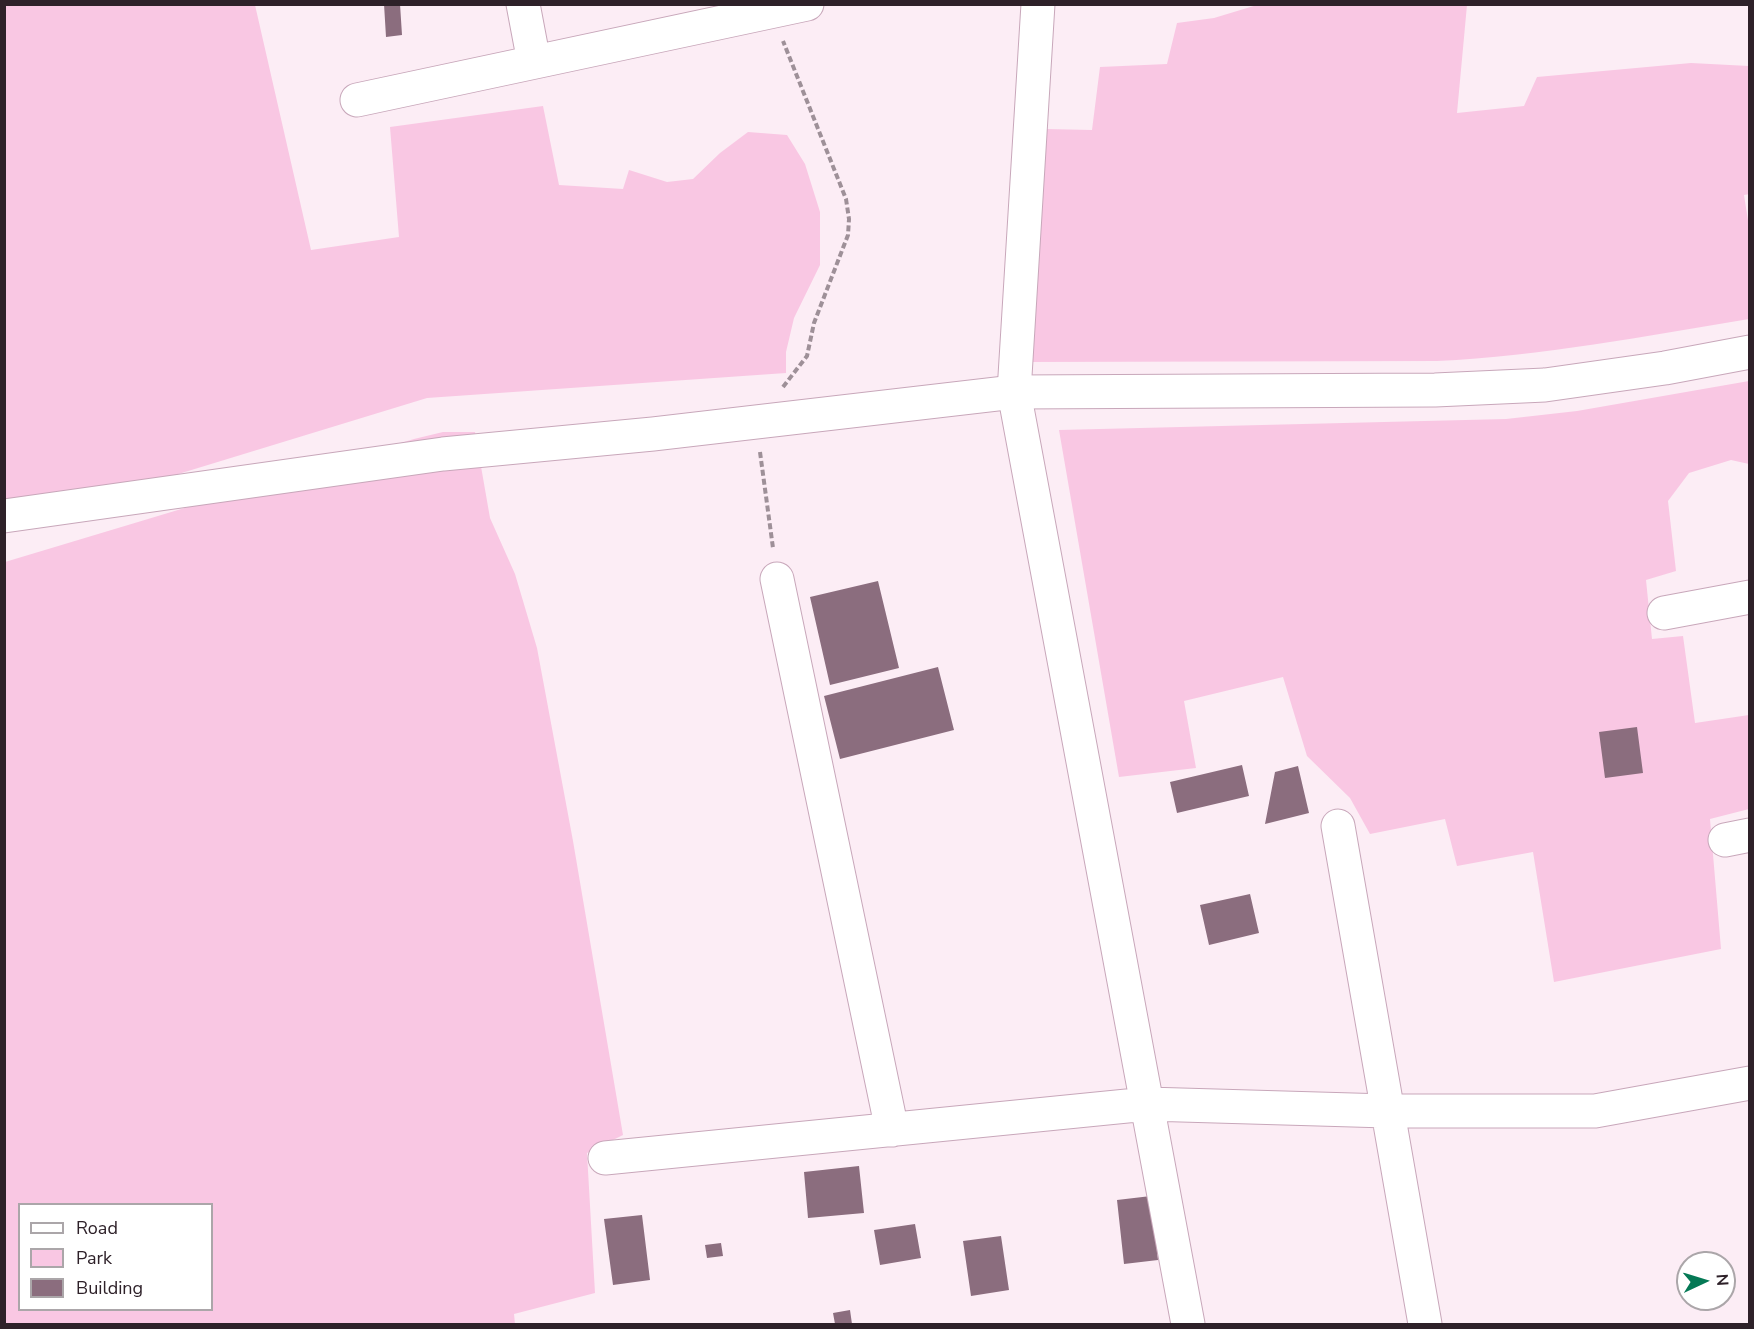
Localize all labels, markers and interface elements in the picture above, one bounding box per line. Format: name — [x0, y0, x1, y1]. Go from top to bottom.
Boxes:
legend — [18, 1203, 213, 1311]
text: Road — [76, 1216, 118, 1240]
text: Park — [76, 1246, 112, 1270]
north arrow — [1676, 1251, 1736, 1311]
text: N — [1711, 1273, 1733, 1287]
text: Building — [76, 1276, 143, 1300]

